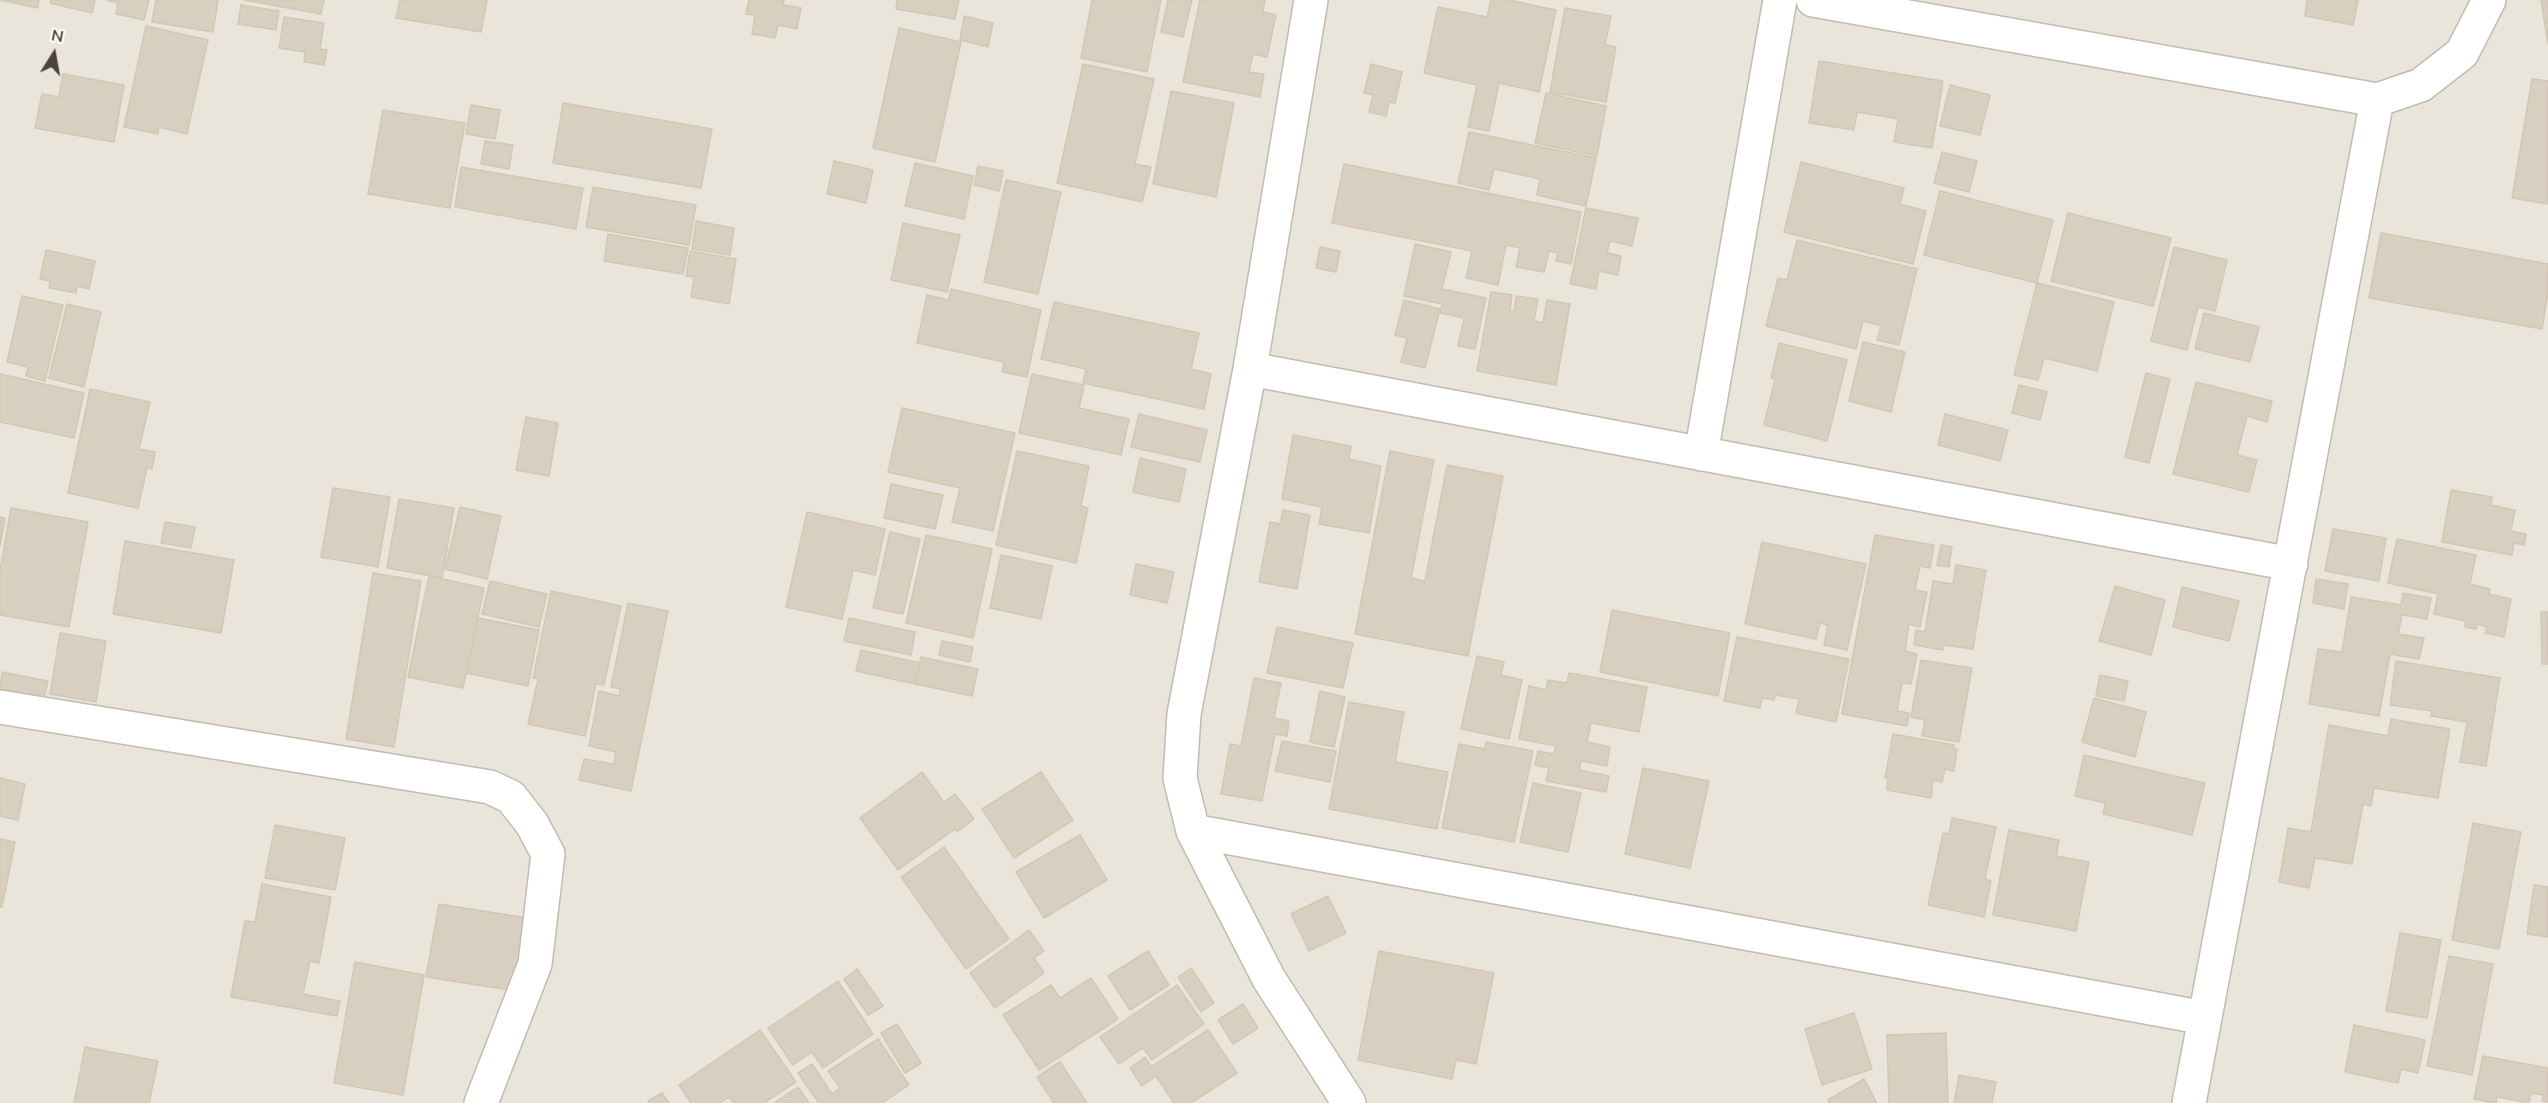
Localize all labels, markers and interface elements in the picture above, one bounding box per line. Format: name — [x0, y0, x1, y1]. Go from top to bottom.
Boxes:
north arrow — [24, 24, 84, 84]
text: N — [49, 24, 65, 48]

